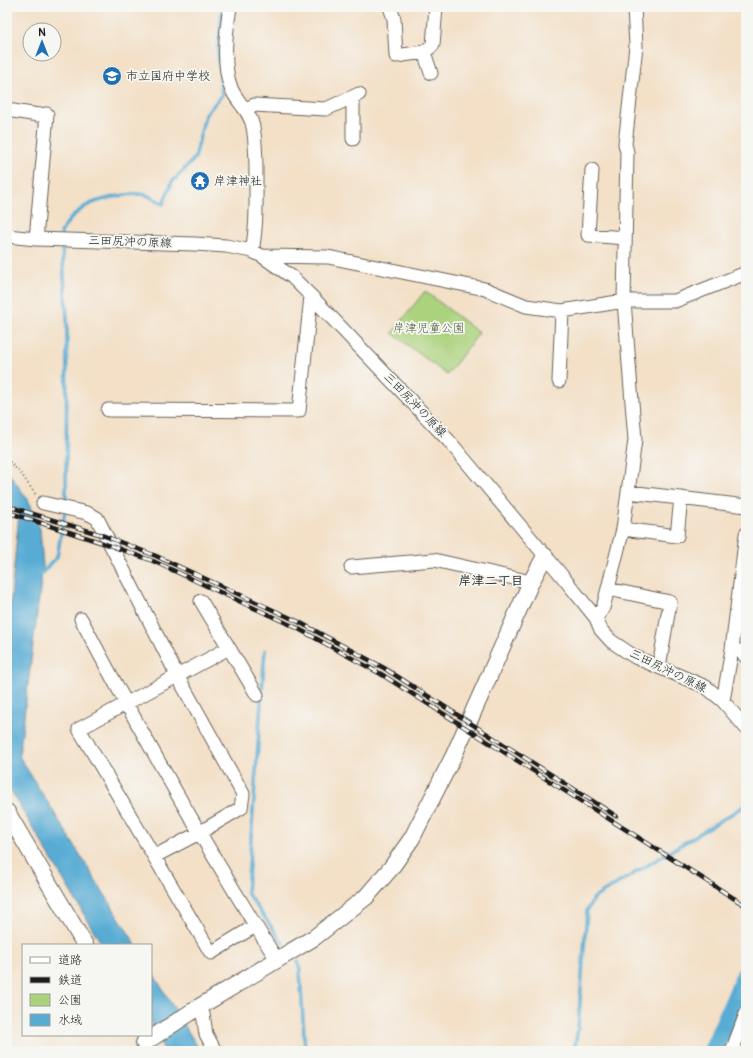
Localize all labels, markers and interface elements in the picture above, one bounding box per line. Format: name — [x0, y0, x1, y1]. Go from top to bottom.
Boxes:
north arrow — [22, 22, 62, 62]
text: N — [38, 26, 46, 39]
school or university icon: 市立国府中学校 — [101, 65, 123, 87]
place label: 市立国府中学校 — [126, 69, 210, 84]
temple icon: 岸津神社 — [189, 170, 211, 192]
place label: 岸津神社 — [214, 174, 262, 189]
street label: 三田尻沖の原線 — [88, 233, 172, 251]
park label: 岸津児童公園 — [393, 321, 465, 336]
street label: 三田尻沖の原線 — [380, 370, 450, 440]
district label: 岸津二丁目 — [458, 573, 524, 589]
street label: 三田尻沖の原線 — [627, 646, 709, 696]
legend — [22, 944, 152, 1036]
text: 道路 — [58, 953, 82, 968]
text: 鉄道 — [58, 973, 82, 988]
text: 公園 — [58, 993, 82, 1008]
text: 水域 — [58, 1013, 82, 1028]

